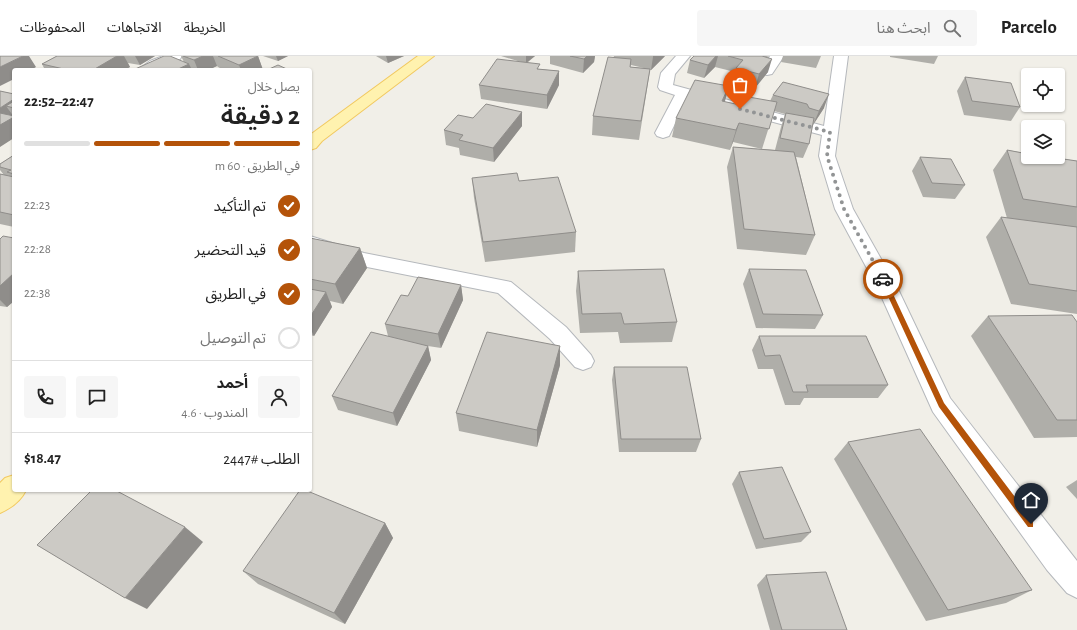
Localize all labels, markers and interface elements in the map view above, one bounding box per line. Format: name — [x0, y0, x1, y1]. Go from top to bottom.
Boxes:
search box — [697, 10, 977, 46]
icon: search — [941, 17, 963, 39]
text: Parcelo — [1001, 18, 1057, 37]
text: المحفوظات — [20, 21, 85, 35]
text: الاتجاهات — [107, 21, 162, 35]
text: الخريطة — [184, 21, 226, 35]
text: ابحث هنا — [877, 21, 931, 36]
pin — [723, 68, 757, 109]
map controls — [1021, 68, 1065, 164]
button: locate — [1021, 68, 1065, 112]
icon: bag — [729, 74, 751, 96]
text: يصل خلال — [248, 81, 300, 94]
text: 22:47–22:52 — [24, 94, 94, 109]
text: 2 دقيقة — [221, 103, 300, 129]
button: layers — [1021, 120, 1065, 164]
text: في الطريق · 60 m — [215, 160, 300, 173]
icon: check — [278, 195, 300, 217]
text: 22:23 — [24, 199, 50, 212]
text: تم التأكيد — [213, 199, 266, 214]
icon: check — [278, 239, 300, 261]
text: 22:28 — [24, 243, 51, 256]
text: قيد التحضير — [195, 243, 266, 258]
courier — [863, 259, 903, 299]
icon: car — [872, 268, 894, 290]
icon: check — [278, 283, 300, 305]
text: 22:38 — [24, 287, 50, 300]
text: في الطريق — [206, 287, 266, 302]
text: تم التوصيل — [200, 331, 266, 346]
button: phone — [24, 376, 66, 418]
button: chat — [76, 376, 118, 418]
text: أحمد — [217, 376, 248, 391]
button: person — [258, 376, 300, 418]
text: المندوب · 4.6 — [181, 407, 248, 420]
text: $18.47 — [24, 451, 61, 466]
text: الطلب #2447 — [223, 452, 300, 467]
pin — [1014, 483, 1048, 524]
icon: home — [1020, 489, 1042, 511]

